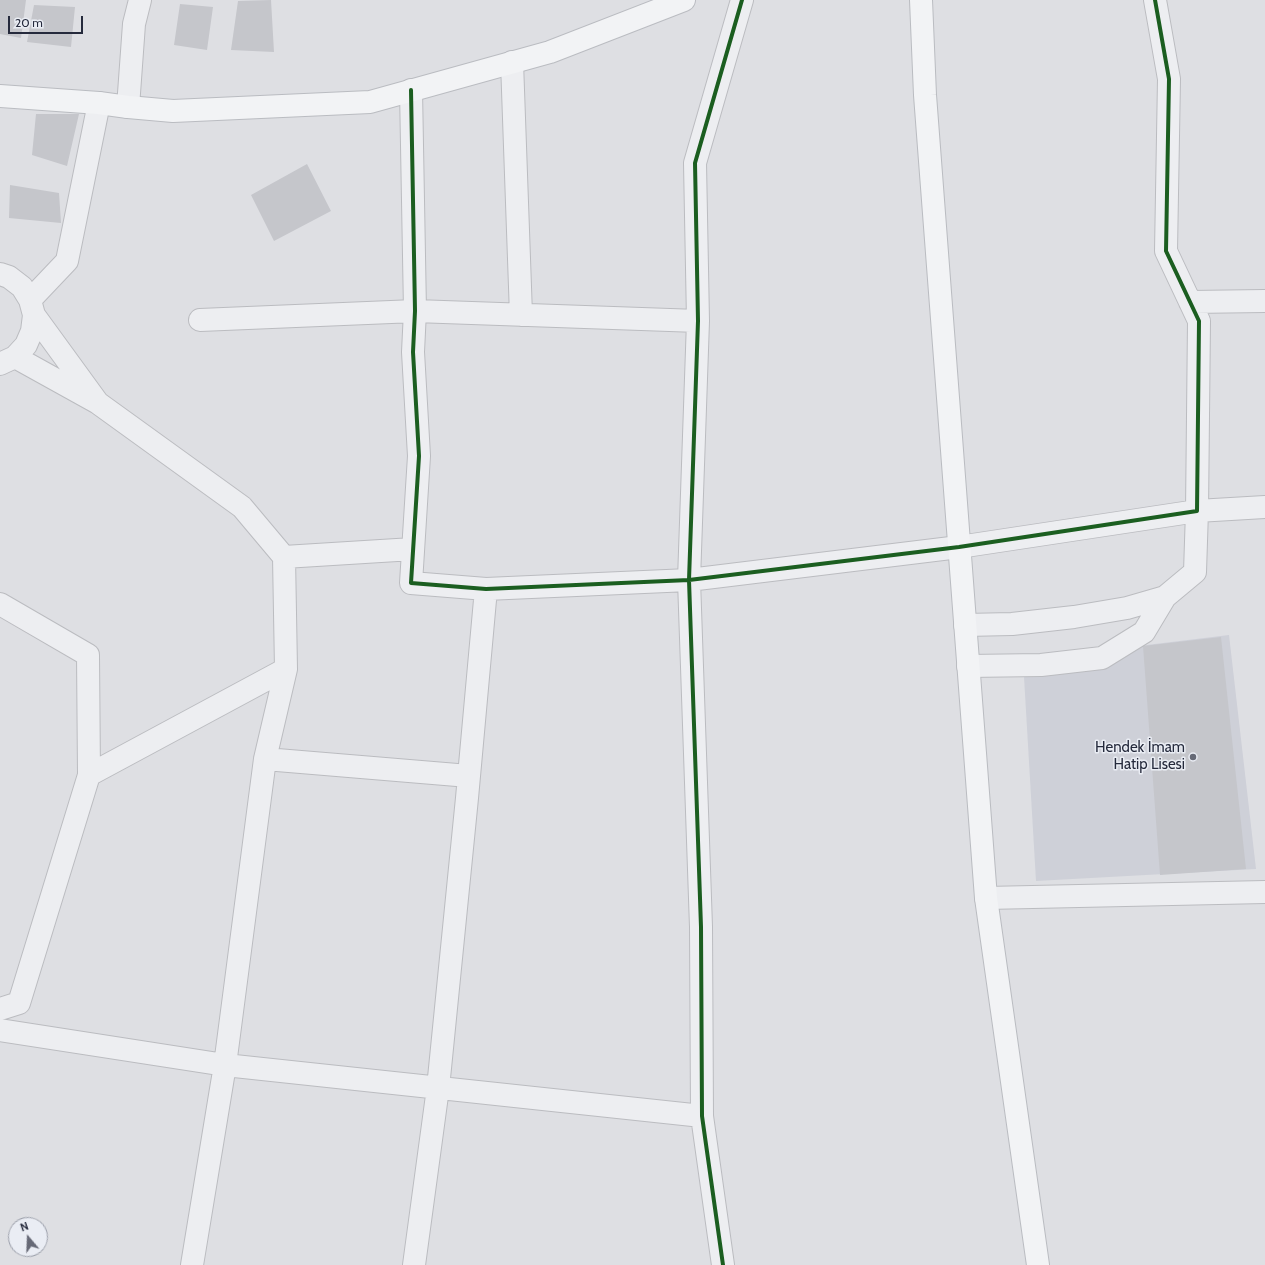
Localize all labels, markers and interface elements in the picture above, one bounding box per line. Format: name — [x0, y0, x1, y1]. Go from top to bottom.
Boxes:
scale bar — [10, 8, 85, 34]
text: 20 m — [15, 15, 43, 30]
place label: Hendek İmam Hatip Lisesi — [1095, 739, 1185, 774]
marker: Hendek İmam Hatip Lisesi — [1188, 752, 1198, 762]
north arrow — [8, 1217, 48, 1257]
text: N — [18, 1219, 30, 1234]

